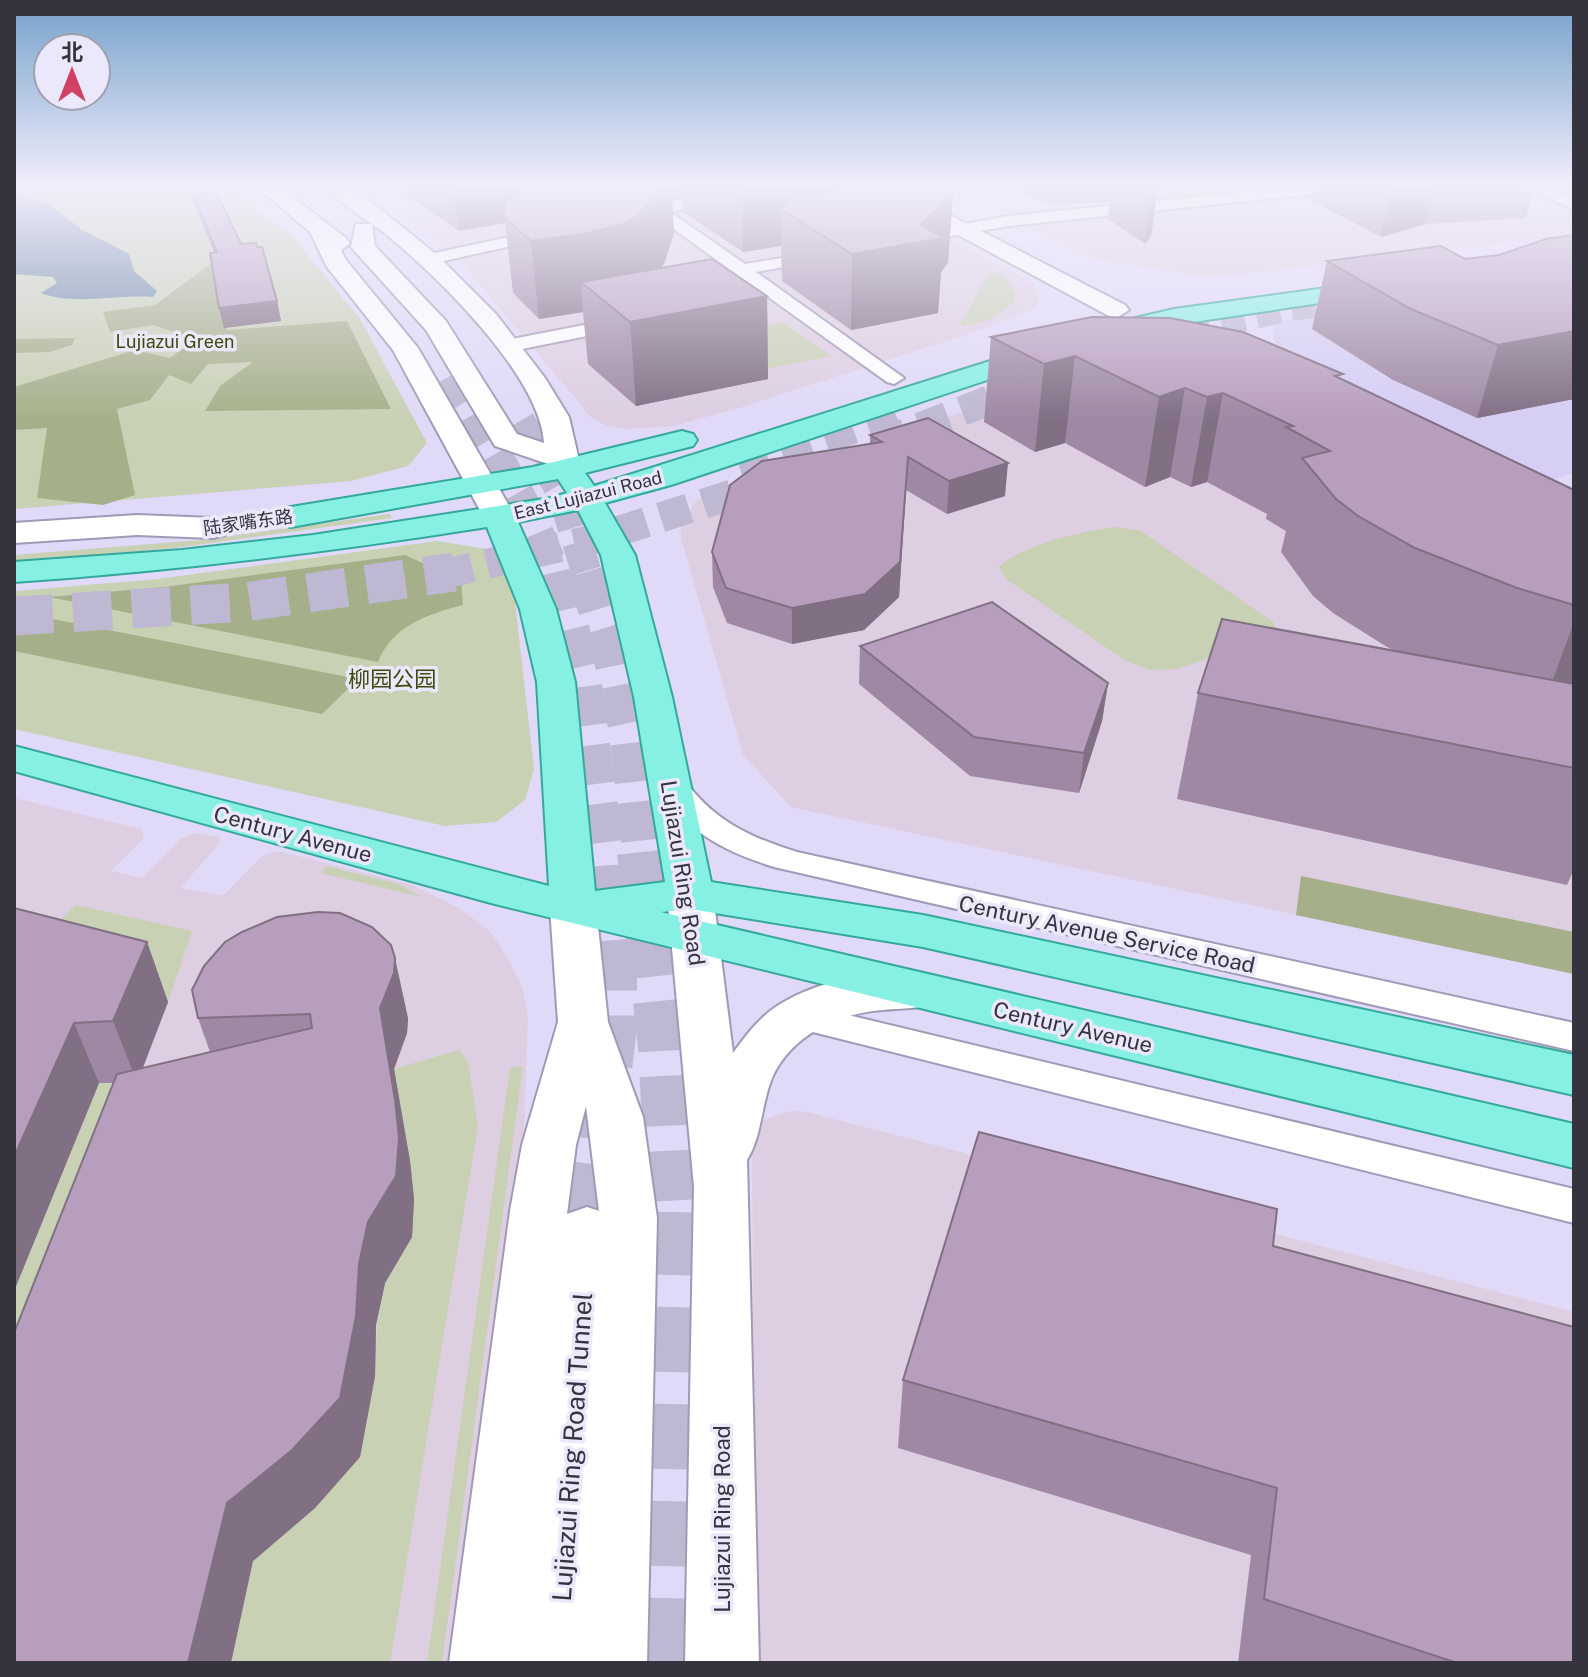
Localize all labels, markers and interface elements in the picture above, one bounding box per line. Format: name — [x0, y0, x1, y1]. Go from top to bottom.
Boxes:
north arrow — [32, 32, 112, 112]
text: 北 — [61, 39, 83, 65]
park label: Lujiazui Green — [116, 331, 234, 352]
street label: East Lujiazui Road — [512, 466, 664, 524]
street label: 陆家嘴东路 — [202, 505, 294, 539]
park label: 柳园公园 — [348, 666, 436, 692]
street label: Lujiazui Ring Road — [656, 778, 710, 968]
street label: Century Avenue — [211, 800, 375, 868]
street label: Century Avenue Service Road — [957, 890, 1257, 978]
street label: Century Avenue — [991, 996, 1155, 1058]
street label: Lujiazui Ring Road Tunnel — [546, 1291, 598, 1603]
street label: Lujiazui Ring Road — [709, 1425, 735, 1613]

